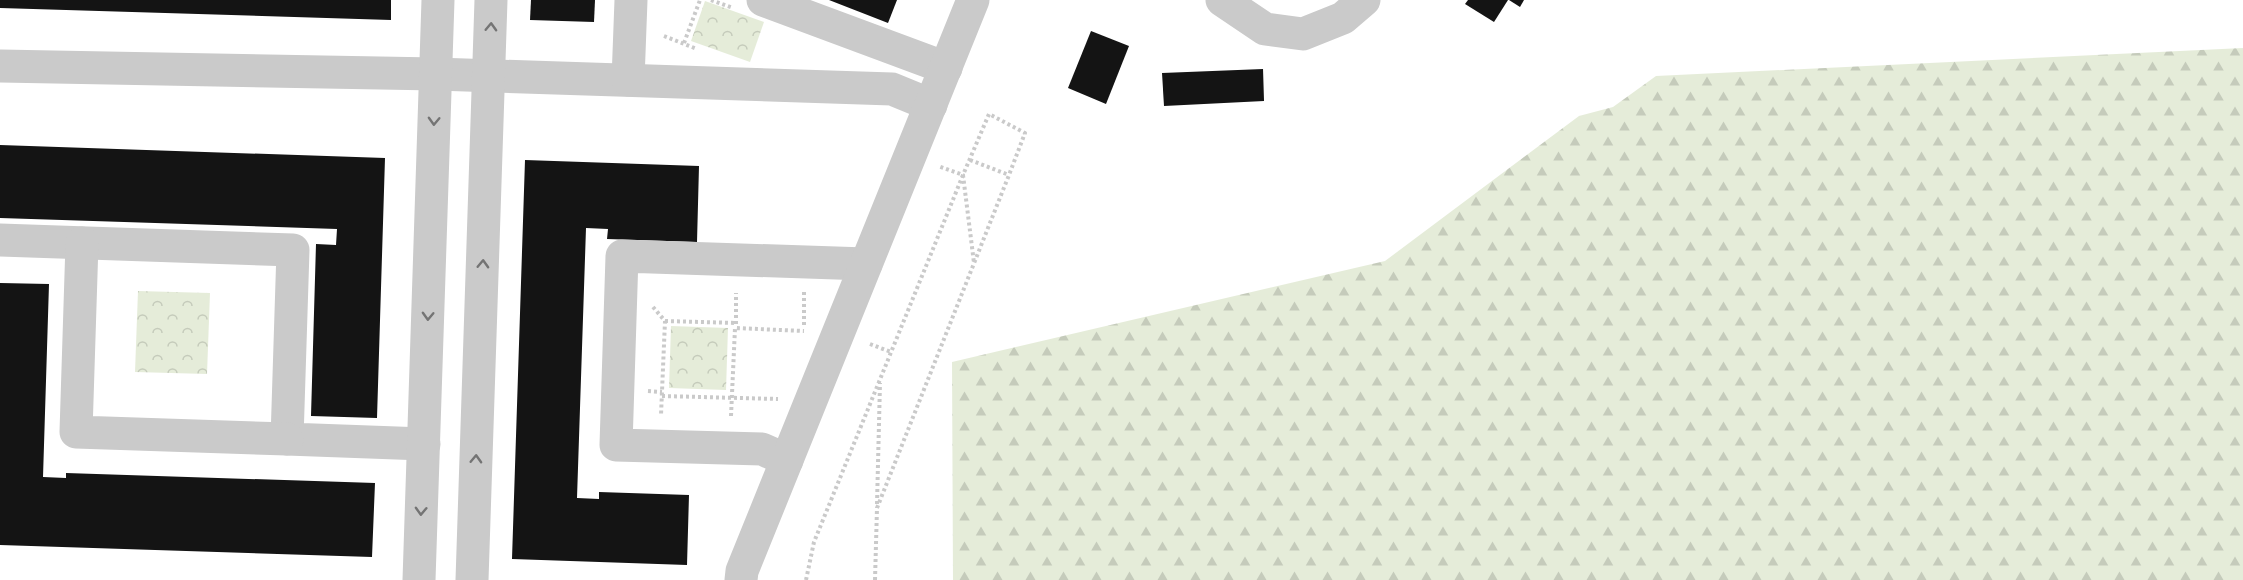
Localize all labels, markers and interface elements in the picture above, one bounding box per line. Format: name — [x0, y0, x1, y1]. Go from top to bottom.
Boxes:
one-way arrow — [484, 22, 497, 31]
one-way arrow — [428, 117, 440, 126]
one-way arrow — [476, 259, 489, 268]
one-way arrow — [421, 312, 434, 321]
one-way arrow — [470, 454, 482, 463]
one-way arrow — [415, 507, 428, 516]

